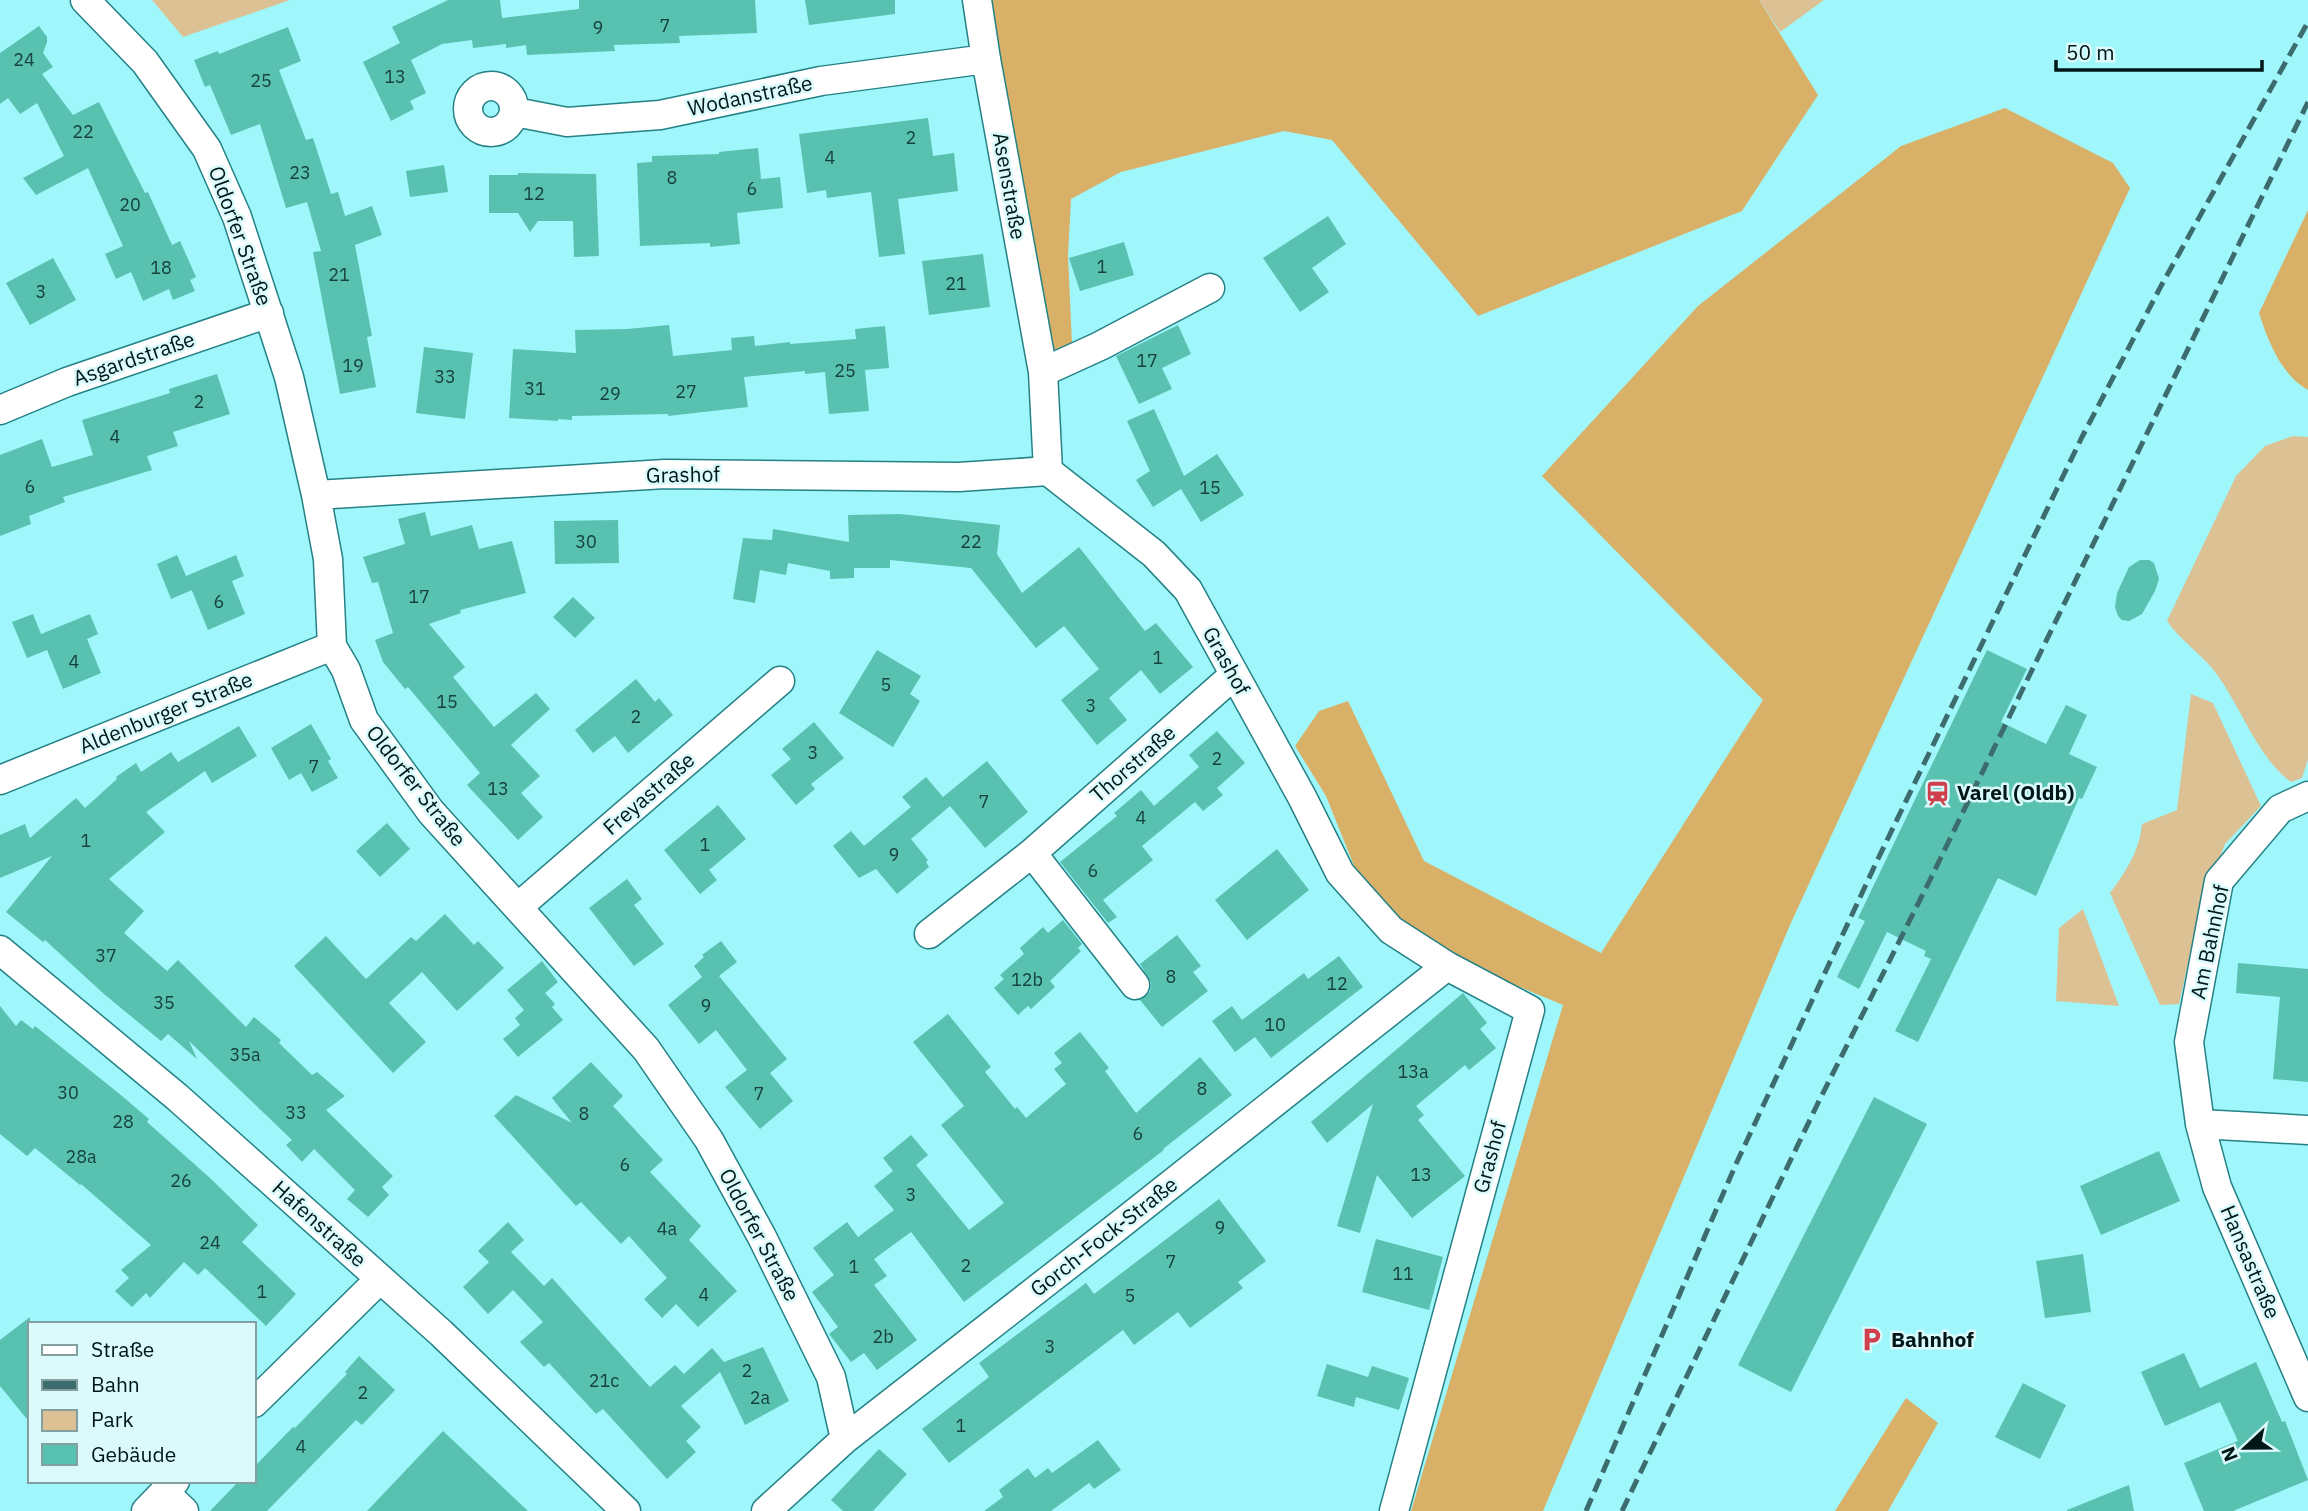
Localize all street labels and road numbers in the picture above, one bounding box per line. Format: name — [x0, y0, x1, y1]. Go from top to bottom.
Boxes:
street label: Wodanstraße — [685, 68, 815, 122]
street label: Asenstraße — [987, 130, 1033, 242]
street label: Oldorfer Straße — [203, 162, 279, 309]
street label: Asgardstraße — [69, 324, 198, 392]
street label: Grashof — [646, 459, 720, 489]
street label: Grashof — [1197, 621, 1257, 700]
street label: Aldenburger Straße — [75, 664, 256, 760]
street label: Thorstraße — [1084, 718, 1181, 808]
street label: Oldorfer Straße — [361, 719, 473, 852]
street label: Freyastraße — [597, 746, 700, 841]
street label: Am Bahnhof — [2183, 882, 2235, 1001]
street label: Grashof — [1466, 1117, 1512, 1196]
street label: Oldorfer Straße — [713, 1163, 807, 1306]
street label: Gorch-Fock-Straße — [1024, 1170, 1183, 1303]
street label: Hafenstraße — [267, 1174, 373, 1273]
street label: Hansastraße — [2214, 1201, 2287, 1323]

